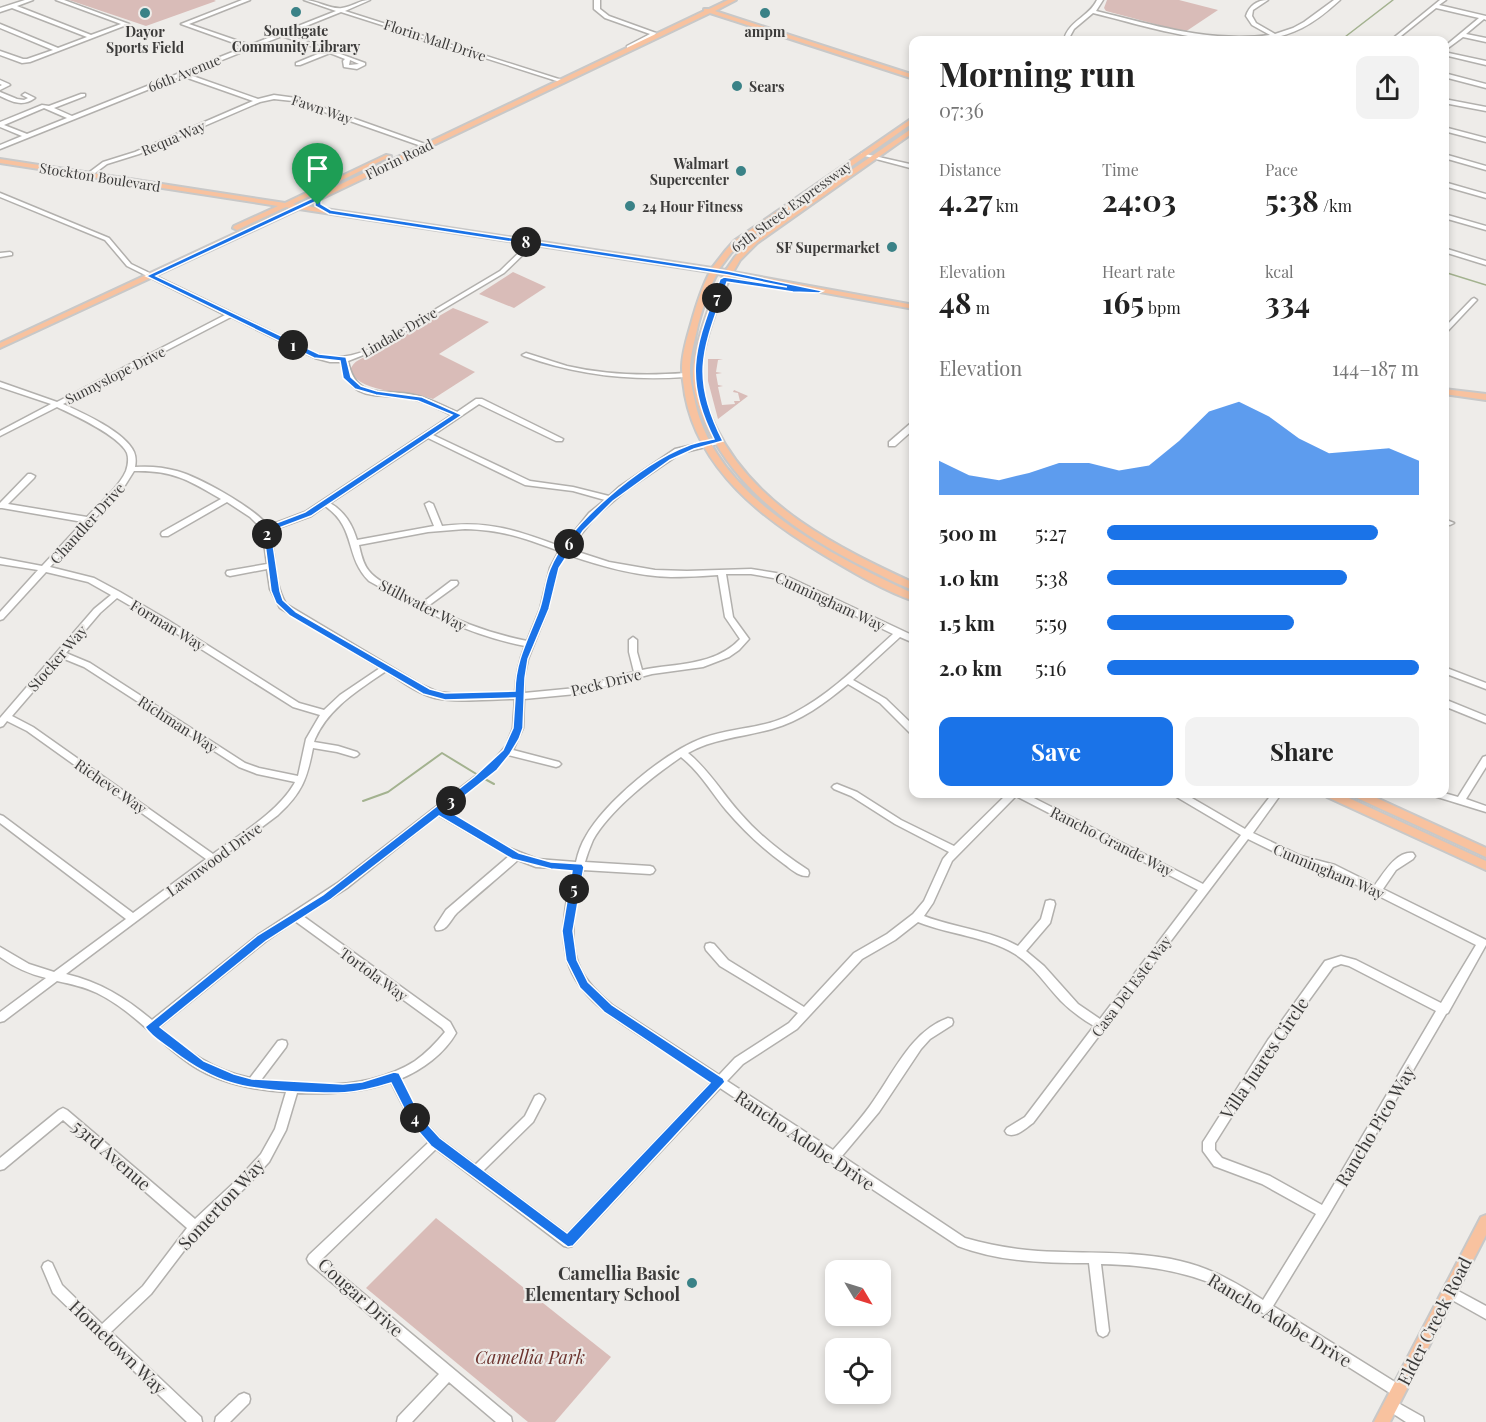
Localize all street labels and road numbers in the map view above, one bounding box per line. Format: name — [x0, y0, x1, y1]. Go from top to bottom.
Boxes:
street label: Florin Mall Drive — [381, 15, 489, 65]
street label: 66th Avenue — [145, 50, 223, 96]
street label: Fawn Way — [289, 90, 355, 128]
street label: Requa Way — [138, 116, 208, 160]
street label: Florin Road — [362, 134, 436, 184]
street label: 65th Street Expressway — [727, 156, 855, 256]
street label: Stockton Boulevard — [38, 158, 162, 196]
street label: Lindale Drive — [358, 303, 440, 361]
street label: Sunnyslope Drive — [62, 342, 168, 408]
street label: Chandler Drive — [45, 478, 129, 568]
street label: Cunningham Way — [772, 567, 888, 635]
street label: Stillwater Way — [376, 574, 471, 636]
street label: Forman Way — [127, 595, 209, 655]
street label: Stocker Way — [23, 620, 92, 695]
street label: Peck Drive — [569, 664, 643, 700]
street label: Richman Way — [134, 691, 222, 757]
street label: Richeve Way — [71, 754, 151, 818]
street label: Rancho Grande Way — [1047, 801, 1177, 881]
street label: Lawnwood Drive — [162, 818, 266, 900]
street label: Cunningham Way — [1270, 839, 1388, 904]
street label: Casa Del Este Way — [1086, 931, 1176, 1041]
street label: Tortola Way — [336, 943, 412, 1006]
street label: Villa Juares Circle — [1214, 992, 1314, 1124]
street label: Rancho Pico Way — [1330, 1061, 1420, 1191]
street label: Rancho Adobe Drive — [730, 1084, 880, 1196]
street label: 53rd Avenue — [68, 1114, 156, 1196]
street label: Somerton Way — [172, 1153, 270, 1255]
street label: Cougar Drive — [313, 1252, 409, 1342]
street label: Elder Creek Road — [1391, 1252, 1477, 1389]
street label: Rancho Adobe Drive — [1204, 1268, 1356, 1372]
street label: Hometown Way — [64, 1295, 172, 1399]

